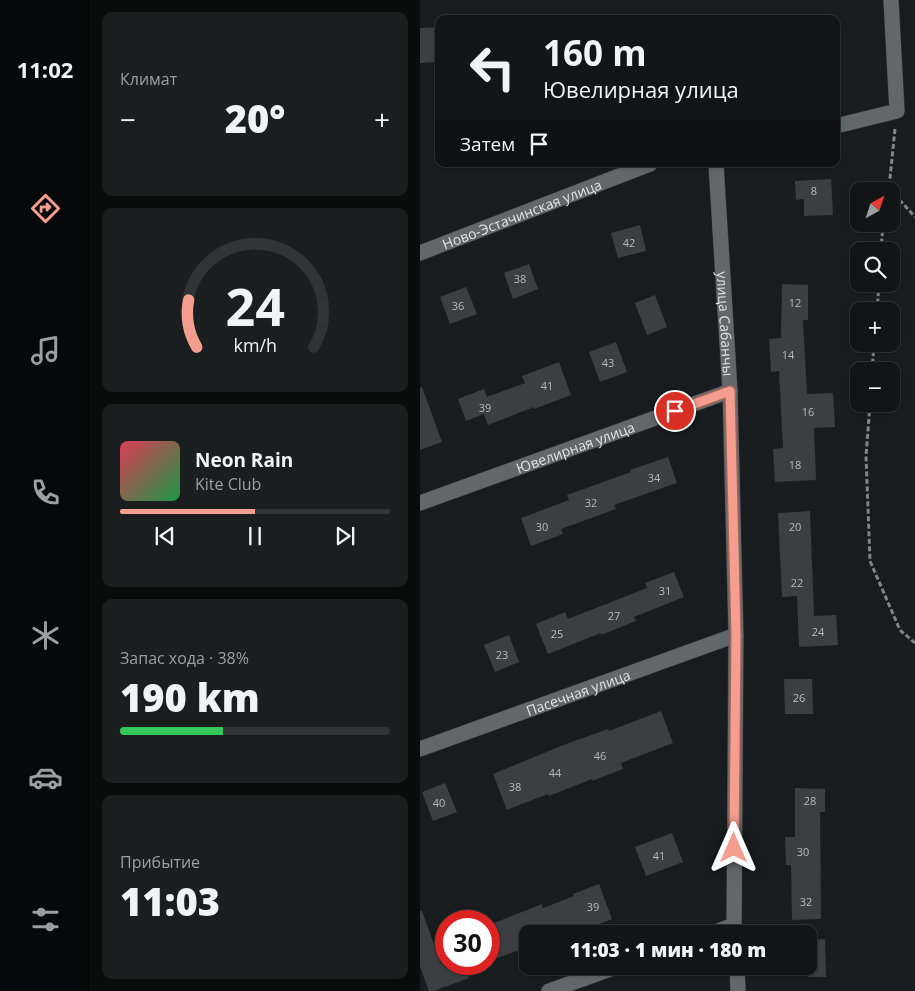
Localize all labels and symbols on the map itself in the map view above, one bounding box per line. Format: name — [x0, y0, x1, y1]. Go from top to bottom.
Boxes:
street label: Ново-Эстачинская улица — [439, 174, 604, 253]
north arrow — [850, 182, 900, 232]
house number: 8 — [811, 183, 817, 198]
house number: 42 — [623, 235, 635, 250]
house number: 38 — [514, 271, 526, 286]
street label: улица Сабанчы — [713, 271, 739, 377]
house number: 12 — [789, 295, 801, 310]
house number: 36 — [452, 298, 464, 313]
house number: 14 — [782, 347, 795, 362]
house number: 43 — [602, 355, 614, 370]
house number: 41 — [541, 378, 553, 393]
pin — [654, 390, 696, 432]
house number: 39 — [479, 400, 491, 415]
house number: 16 — [802, 404, 814, 419]
street label: Ювелирная улица — [513, 417, 637, 477]
house number: 18 — [789, 457, 801, 472]
house number: 34 — [648, 470, 661, 485]
house number: 32 — [585, 495, 597, 510]
house number: 30 — [536, 519, 548, 534]
house number: 20 — [789, 519, 801, 534]
house number: 22 — [791, 575, 803, 590]
house number: 31 — [659, 583, 671, 598]
house number: 27 — [608, 608, 620, 623]
house number: 24 — [812, 624, 825, 639]
house number: 25 — [551, 626, 563, 641]
house number: 23 — [496, 647, 508, 662]
street label: Пасечная улица — [523, 664, 633, 720]
house number: 26 — [793, 690, 805, 705]
house number: 46 — [594, 748, 606, 763]
house number: 44 — [549, 765, 562, 780]
house number: 38 — [509, 779, 521, 794]
house number: 28 — [804, 793, 816, 808]
house number: 40 — [433, 795, 445, 810]
position arrow — [707, 821, 759, 873]
house number: 30 — [797, 844, 809, 859]
house number: 41 — [653, 848, 665, 863]
house number: 32 — [800, 894, 812, 909]
house number: 39 — [587, 899, 599, 914]
speed limit sign: 30 — [435, 910, 500, 975]

